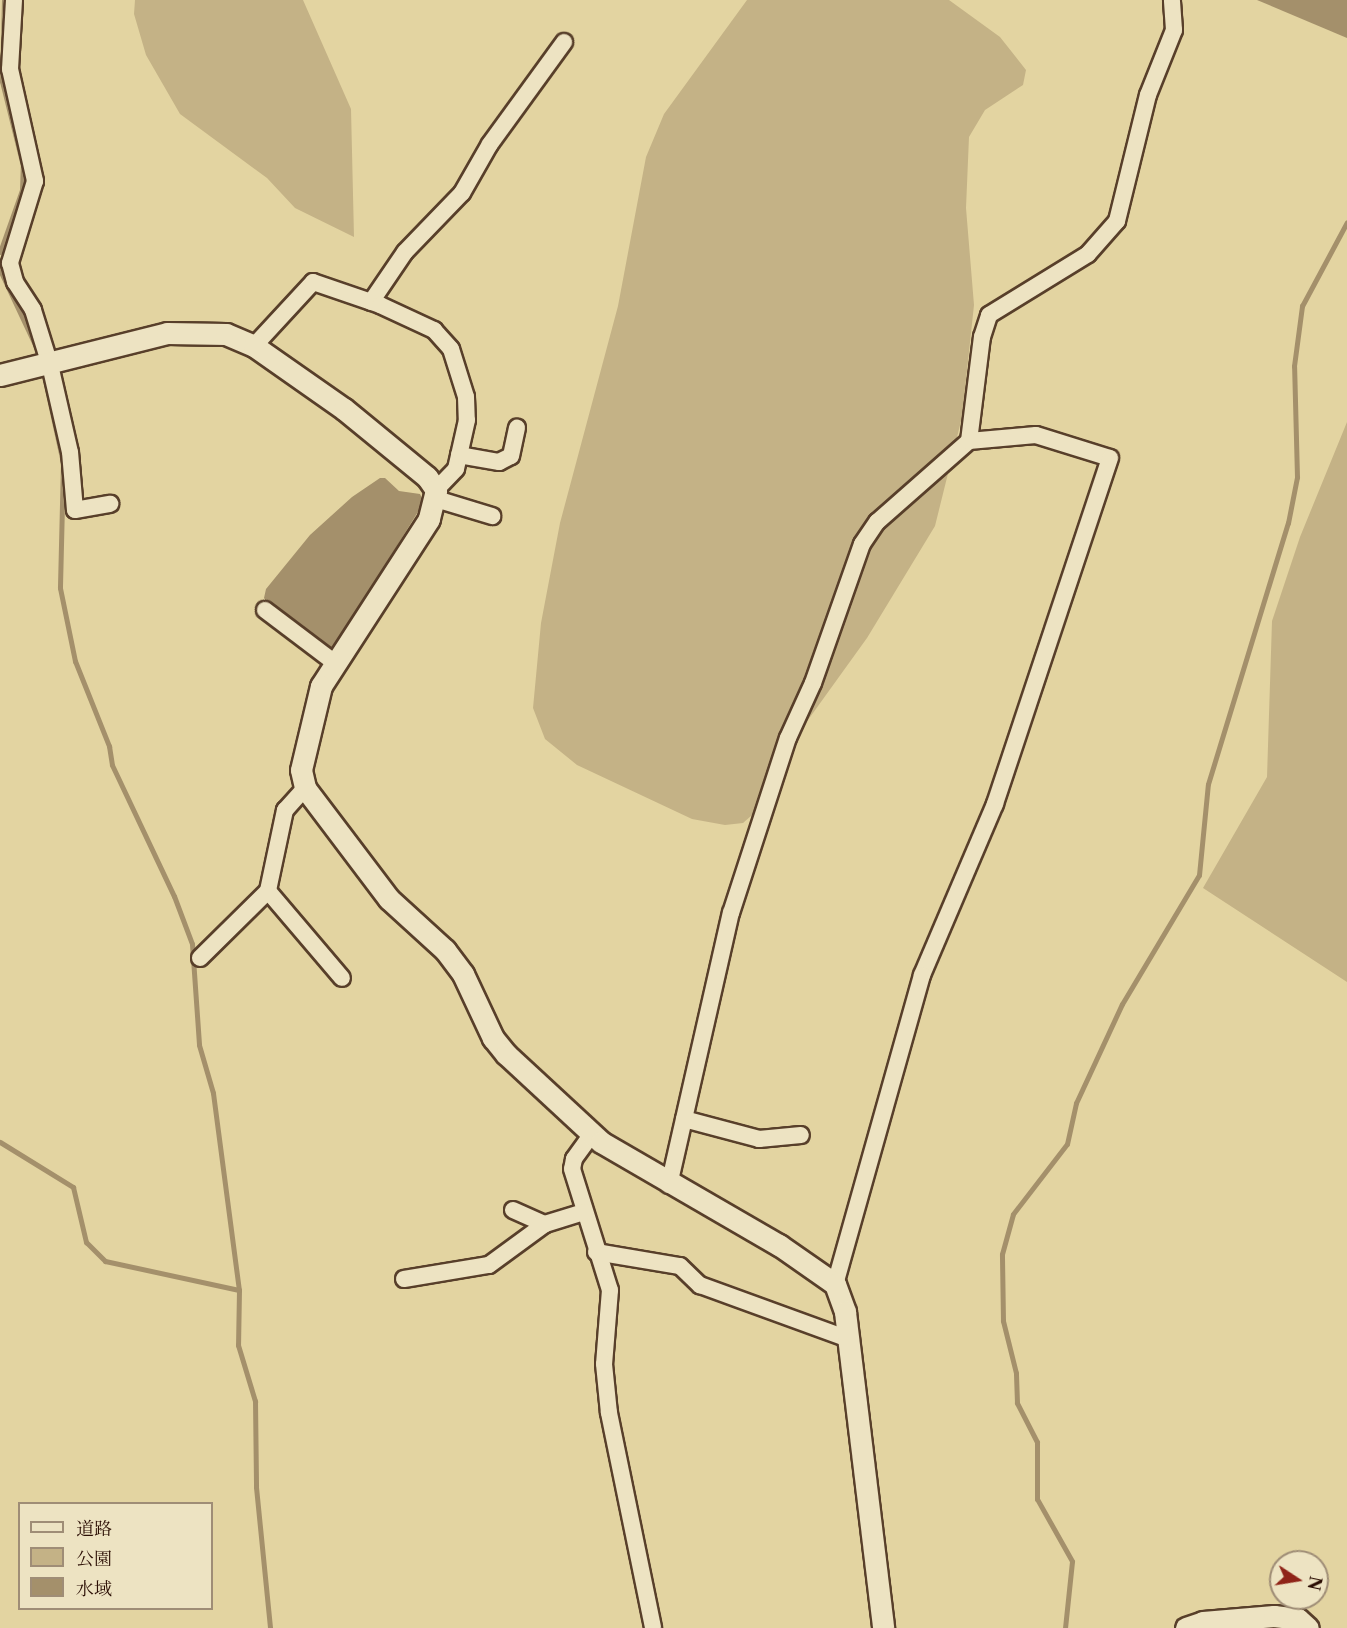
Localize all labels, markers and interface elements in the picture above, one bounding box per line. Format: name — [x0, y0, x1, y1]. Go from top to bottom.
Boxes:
legend — [18, 1502, 213, 1610]
text: 道路 — [76, 1518, 112, 1540]
text: 公園 — [76, 1548, 112, 1570]
north arrow — [1269, 1550, 1329, 1610]
text: N — [1303, 1574, 1326, 1592]
text: 水域 — [76, 1578, 112, 1600]

